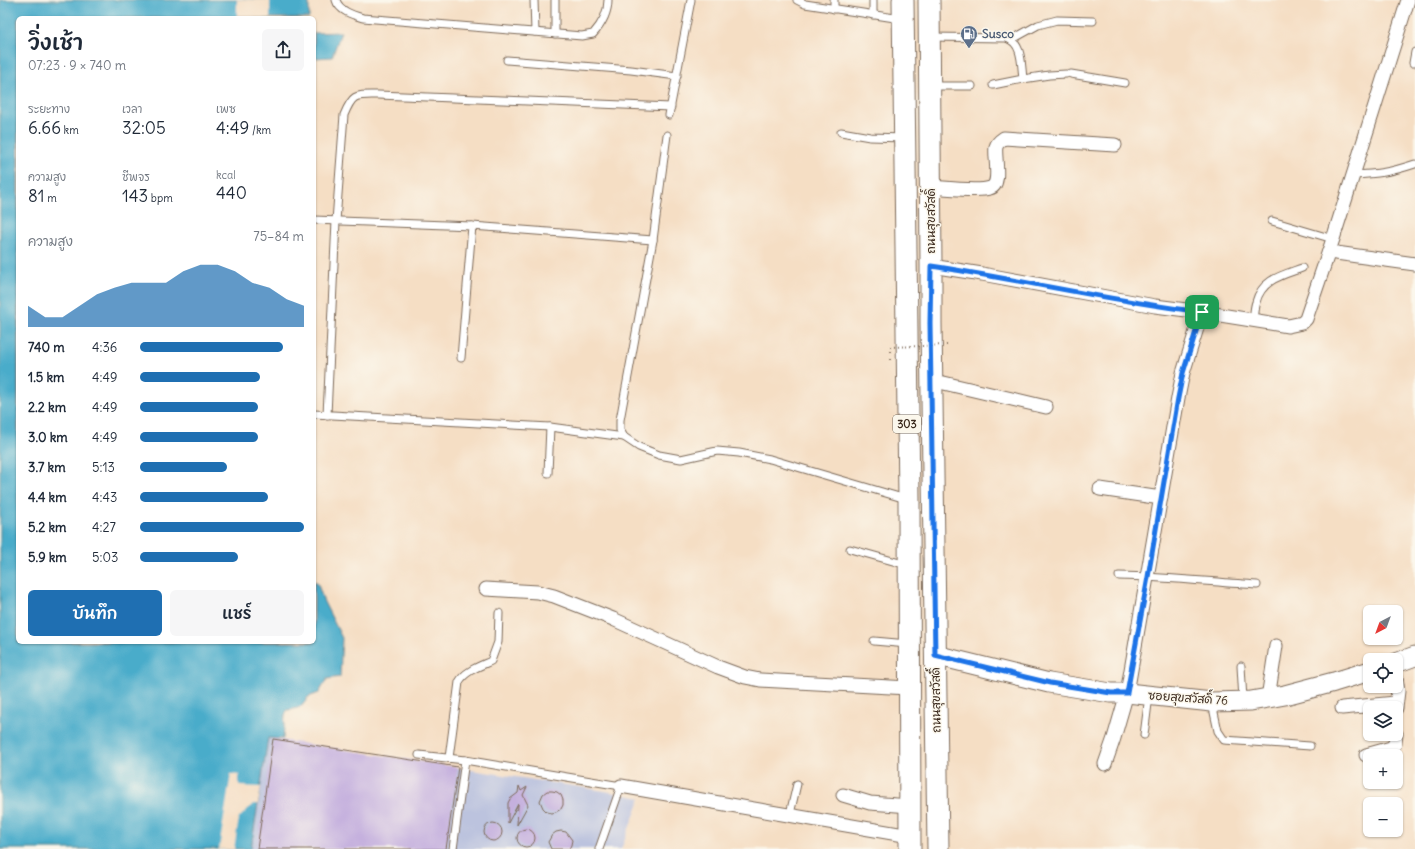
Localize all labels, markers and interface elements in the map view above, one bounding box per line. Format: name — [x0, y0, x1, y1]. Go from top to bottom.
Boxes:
fuel station icon: Susco — [959, 24, 979, 49]
place label: Susco — [982, 26, 1014, 41]
text: วิ่งเช้า — [28, 28, 83, 56]
button: share — [262, 29, 304, 71]
text: 07:23 · 9 × 740 m — [28, 57, 126, 74]
text: ระยะทาง — [28, 102, 70, 116]
text: เวลา — [122, 102, 142, 116]
text: เพซ — [216, 102, 236, 116]
text: 6.66 — [28, 117, 61, 139]
text: 32:05 — [122, 117, 166, 139]
text: 4:49 — [216, 117, 249, 139]
text: km — [61, 123, 79, 137]
text: /km — [249, 123, 271, 137]
text: kcal — [216, 168, 236, 182]
text: ความสูง — [28, 170, 66, 184]
text: ชีพจร — [122, 170, 150, 184]
text: 440 — [216, 182, 247, 204]
text: 81 — [28, 185, 45, 207]
text: 143 — [122, 185, 148, 207]
street label: ถนนสุขสวัสดิ์ — [919, 188, 940, 254]
text: m — [45, 191, 57, 205]
text: bpm — [148, 191, 173, 205]
text: 75–84 m — [253, 228, 304, 245]
text: ความสูง — [28, 233, 73, 250]
pin — [1185, 295, 1219, 329]
icon: arrive — [1191, 301, 1213, 323]
text: 740 m — [28, 339, 65, 356]
text: 4:36 — [92, 339, 117, 356]
text: 1.5 km — [28, 369, 64, 386]
text: 4:49 — [92, 369, 117, 386]
text: 2.2 km — [28, 399, 66, 416]
text: 4:49 — [92, 399, 117, 416]
road number: 303 — [893, 415, 921, 433]
text: 3.0 km — [28, 429, 68, 446]
text: 4:49 — [92, 429, 117, 446]
text: 3.7 km — [28, 459, 66, 476]
text: 5:13 — [92, 459, 115, 476]
text: 4.4 km — [28, 489, 67, 506]
text: 4:43 — [92, 489, 117, 506]
text: 5.2 km — [28, 519, 66, 536]
text: 4:27 — [92, 519, 116, 536]
text: 5.9 km — [28, 549, 67, 566]
text: 5:03 — [92, 549, 118, 566]
button: บันทึก — [28, 590, 162, 636]
button: แชร์ — [170, 590, 304, 636]
north arrow — [1363, 605, 1403, 645]
map controls — [1363, 605, 1403, 837]
button: locate — [1363, 653, 1403, 693]
street label: ถนนสุขสวัสดิ์ — [924, 667, 946, 733]
street label: ซอยสุขสวัสดิ์ 76 — [1148, 684, 1229, 710]
button: layers — [1363, 701, 1403, 741]
button: + — [1363, 749, 1403, 789]
button: − — [1363, 797, 1403, 837]

